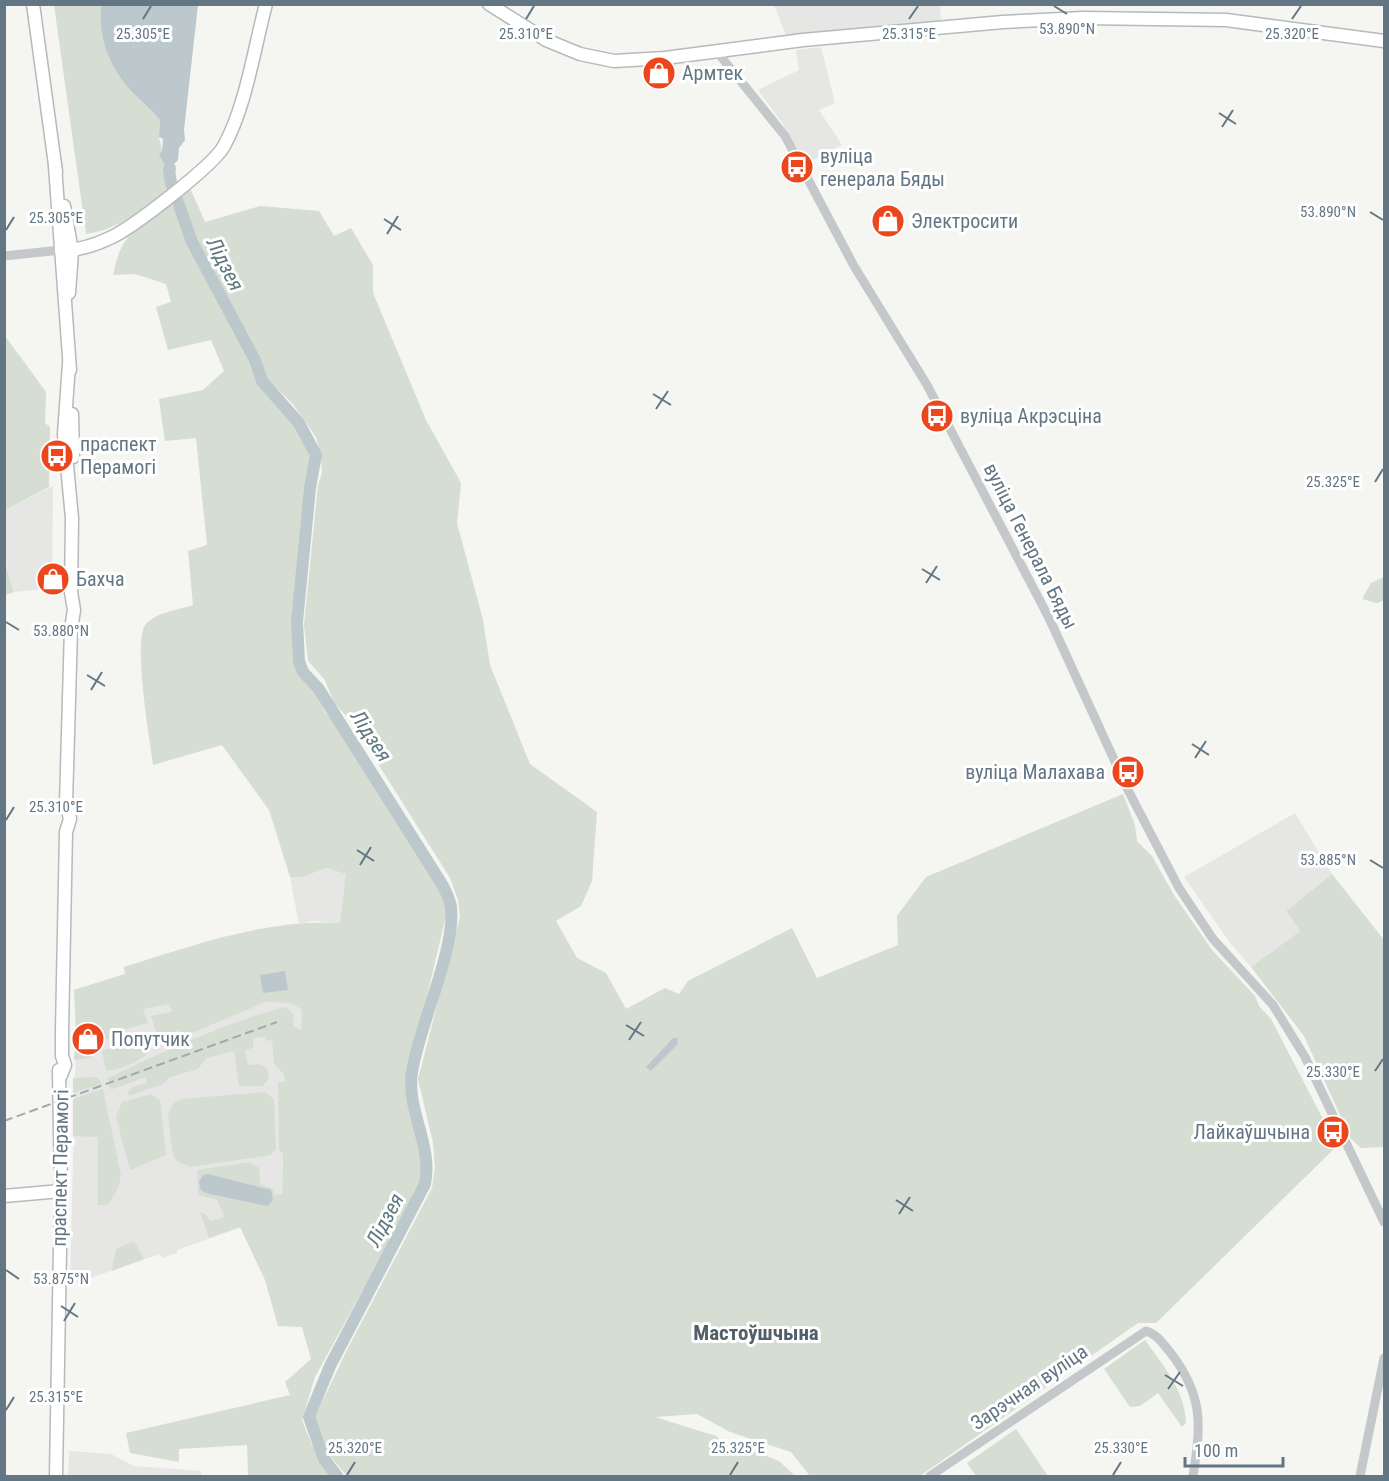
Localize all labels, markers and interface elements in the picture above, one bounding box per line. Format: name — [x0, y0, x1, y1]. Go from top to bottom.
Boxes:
text: 53.890°N — [1039, 20, 1095, 38]
text: 25.305°E — [116, 25, 170, 43]
text: 25.310°E — [499, 25, 553, 43]
text: 25.315°E — [882, 25, 936, 43]
text: 25.320°E — [1265, 25, 1319, 43]
shop icon: Армтек — [641, 55, 677, 91]
place label: Армтек — [682, 61, 743, 85]
place label: вуліца генерала Бяды — [820, 144, 945, 191]
bus stop icon: вуліца генерала Бяды — [779, 149, 815, 185]
shop icon: Электросити — [870, 203, 906, 239]
text: 53.890°N — [1300, 203, 1356, 221]
text: 25.305°E — [29, 209, 83, 227]
place label: Электросити — [911, 209, 1018, 233]
water label: Лідзея — [201, 232, 249, 295]
bus stop icon: вуліца Акрэсціна — [919, 398, 955, 434]
place label: вуліца Акрэсціна — [960, 404, 1102, 428]
place label: праспект Перамогі — [80, 432, 157, 479]
bus stop icon: праспект Перамогі — [39, 438, 75, 474]
street label: вуліца Генерала Бяды — [979, 459, 1083, 633]
text: 25.325°E — [1306, 473, 1360, 491]
shop icon: Бахча — [35, 561, 71, 597]
place label: Бахча — [76, 567, 125, 591]
text: 53.880°N — [33, 622, 89, 640]
water label: Лідзея — [345, 705, 397, 766]
bus stop icon: вуліца Малахава — [1110, 754, 1146, 790]
place label: вуліца Малахава — [965, 760, 1105, 784]
text: 25.310°E — [29, 798, 83, 816]
text: 53.885°N — [1300, 851, 1356, 869]
shop icon: Попутчик — [70, 1021, 106, 1057]
place label: Попутчик — [111, 1027, 190, 1051]
text: 25.330°E — [1306, 1063, 1360, 1081]
street label: праспект Перамогі — [47, 1089, 73, 1247]
bus stop icon: Лайкаўшчына — [1315, 1114, 1351, 1150]
place label: Лайкаўшчына — [1194, 1120, 1310, 1144]
water label: Лідзея — [361, 1189, 409, 1252]
text: 53.875°N — [33, 1270, 89, 1288]
district label: Мастоўшчына — [693, 1321, 819, 1345]
street label: Зарэчная вуліца — [966, 1339, 1092, 1435]
text: 25.315°E — [29, 1388, 83, 1406]
scale bar — [1185, 1430, 1282, 1468]
text: 25.320°E — [328, 1439, 382, 1457]
text: 25.325°E — [711, 1439, 765, 1457]
text: 25.330°E — [1094, 1439, 1148, 1457]
text: 100 m — [1194, 1440, 1238, 1461]

